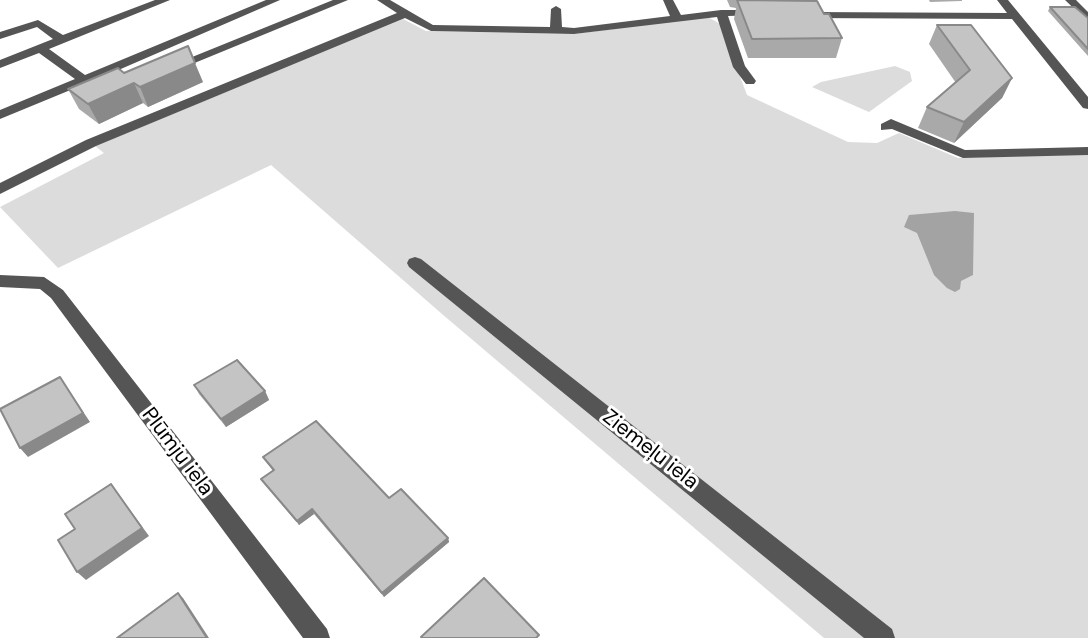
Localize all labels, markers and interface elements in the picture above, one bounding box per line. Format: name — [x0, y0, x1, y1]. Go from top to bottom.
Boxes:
street label: Plūmju iela — [136, 403, 218, 501]
street label: Ziemeļu iela — [597, 405, 703, 495]

